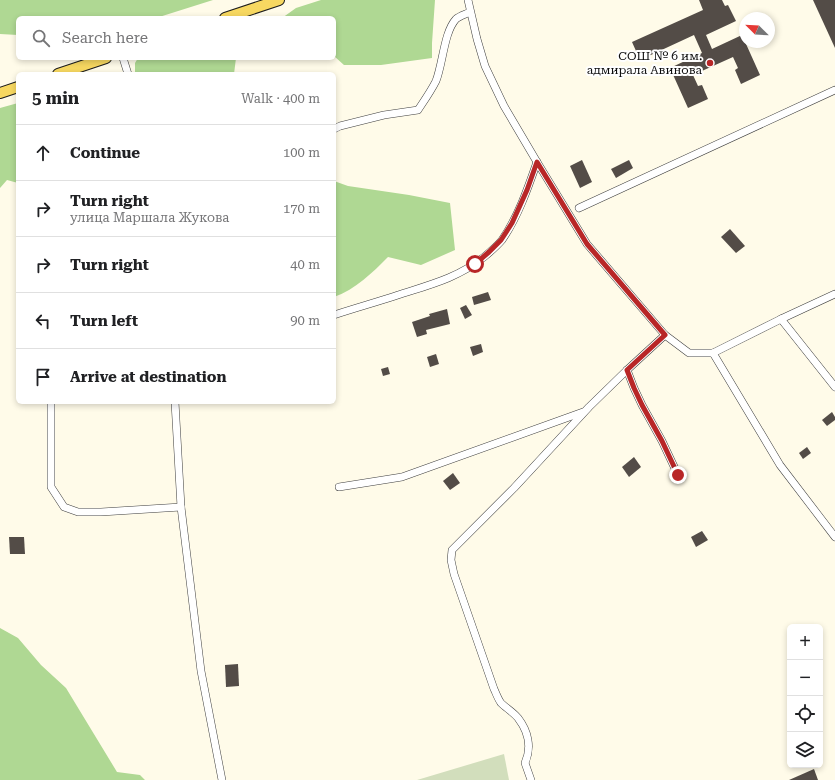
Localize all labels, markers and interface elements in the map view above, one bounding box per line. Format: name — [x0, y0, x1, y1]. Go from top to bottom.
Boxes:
north arrow — [739, 12, 775, 48]
search box — [16, 16, 336, 60]
icon: search — [30, 27, 52, 49]
text: Search here — [62, 29, 148, 47]
place label: СОШ № 6 им. адмирала Авинова — [587, 49, 702, 77]
marker: СОШ № 6 им. адмирала Авинова — [705, 58, 715, 68]
text: 5 min — [32, 88, 79, 108]
text: Walk · 400 m — [241, 91, 320, 106]
icon: ahead — [32, 142, 54, 164]
text: Continue — [70, 144, 140, 162]
text: 100 m — [283, 145, 320, 160]
text: Turn right — [70, 192, 149, 210]
icon: right — [32, 198, 54, 220]
text: 170 m — [283, 201, 320, 216]
text: улица Маршала Жукова — [70, 210, 229, 225]
icon: right — [32, 254, 54, 276]
route start — [466, 255, 484, 273]
text: Turn right — [70, 256, 149, 274]
text: 40 m — [290, 257, 320, 272]
icon: left — [32, 310, 54, 332]
text: Turn left — [70, 312, 138, 330]
text: 90 m — [290, 313, 320, 328]
icon: arrive — [32, 366, 54, 388]
text: Arrive at destination — [70, 368, 226, 386]
route end — [669, 466, 687, 484]
map controls — [787, 624, 823, 768]
button: + — [787, 624, 823, 660]
button: − — [787, 660, 823, 696]
button: locate — [787, 696, 823, 732]
button: layers — [787, 732, 823, 768]

